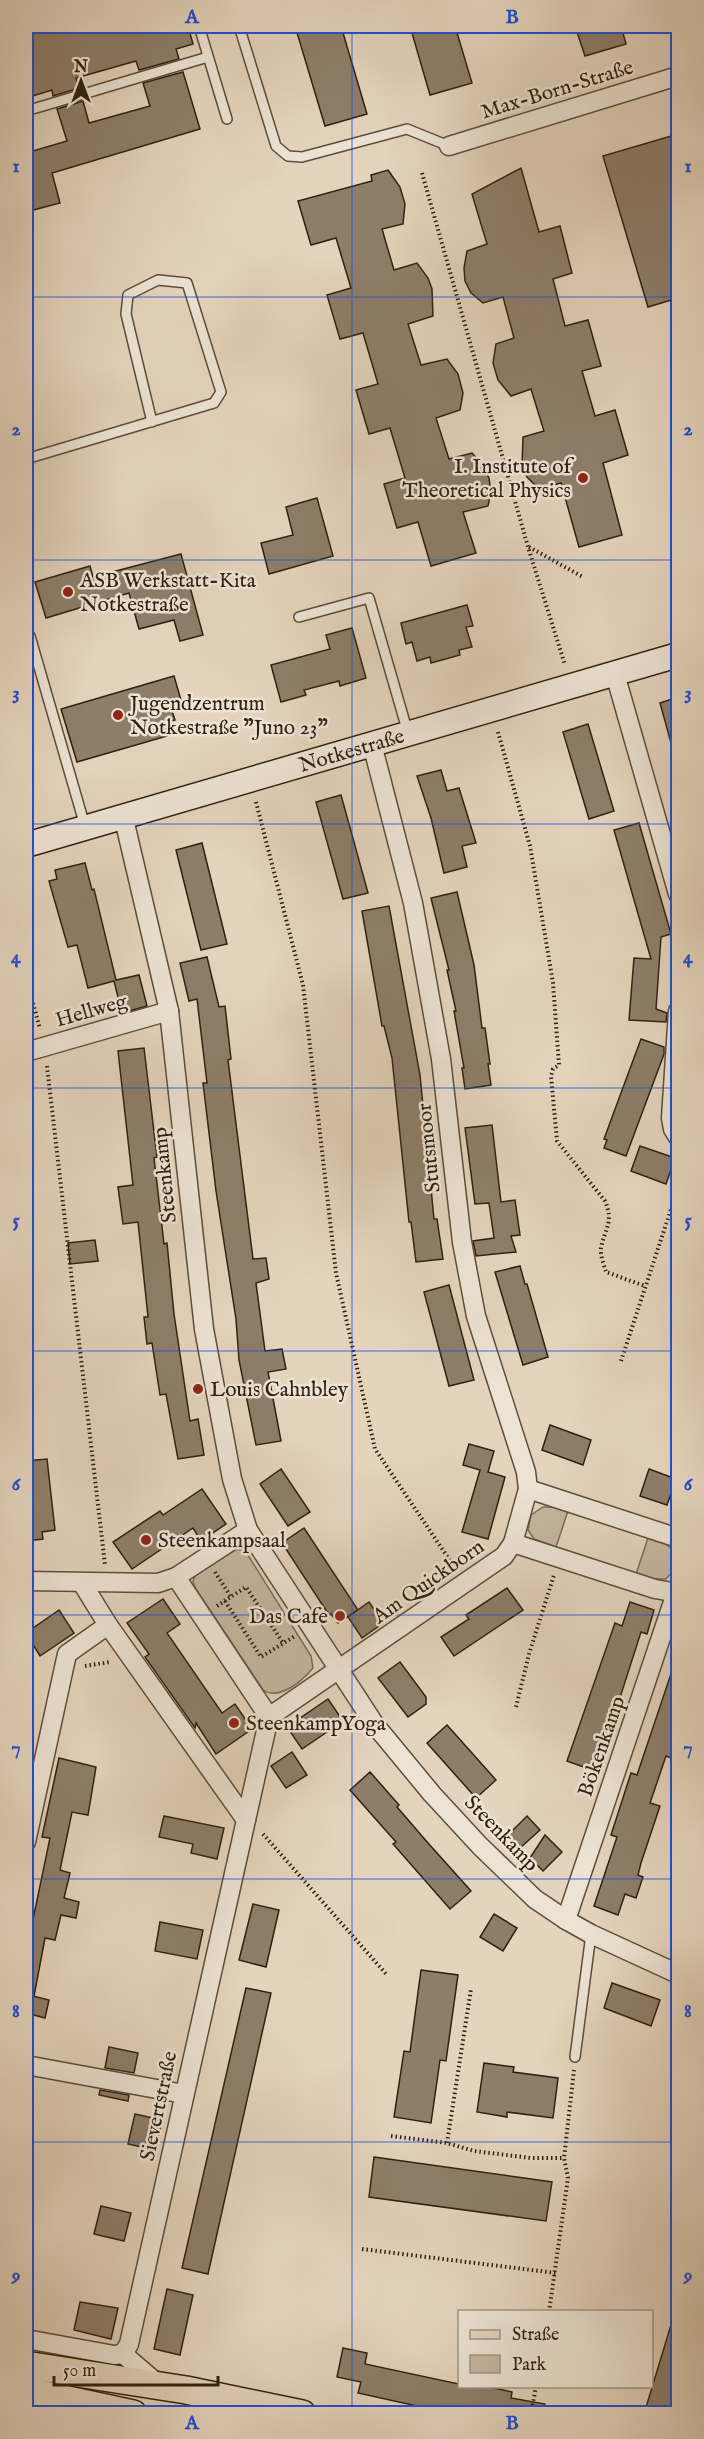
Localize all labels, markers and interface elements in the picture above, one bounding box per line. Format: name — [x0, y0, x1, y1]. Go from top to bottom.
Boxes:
text: A — [184, 5, 200, 30]
text: B — [505, 5, 519, 30]
north arrow — [51, 51, 111, 111]
street label: Max-Born-Straße — [478, 54, 637, 126]
text: N — [73, 58, 88, 78]
text: 1 — [12, 154, 20, 179]
text: 1 — [684, 154, 692, 179]
text: 2 — [11, 417, 21, 442]
text: 2 — [683, 417, 693, 442]
place label: I. Institute of Theoretical Physics — [402, 454, 574, 505]
marker: I. Institute of Theoretical Physics — [576, 471, 590, 485]
place label: ASB Werkstatt-Kita Notkestraße — [79, 568, 257, 619]
marker: ASB Werkstatt-Kita Notkestraße — [61, 585, 75, 599]
text: 3 — [12, 681, 20, 706]
text: 3 — [684, 681, 692, 706]
place label: Jugendzentrum Notkestraße "Juno 23" — [128, 691, 328, 742]
marker: Jugendzentrum Notkestraße "Juno 23" — [111, 708, 125, 722]
street label: Notkestraße — [296, 723, 408, 780]
text: 4 — [11, 945, 22, 970]
text: 4 — [683, 945, 694, 970]
street label: Hellweg — [53, 988, 131, 1035]
street label: Stutsmoor — [411, 1101, 448, 1194]
street label: Steenkamp — [147, 1126, 184, 1224]
text: 5 — [12, 1208, 20, 1233]
text: 5 — [684, 1208, 692, 1233]
place label: Louis Cahnbley — [210, 1377, 349, 1404]
marker: Louis Cahnbley — [191, 1382, 205, 1396]
text: 6 — [12, 1472, 22, 1497]
text: 6 — [684, 1472, 694, 1497]
place label: Steenkampsaal — [158, 1528, 286, 1555]
marker: Steenkampsaal — [139, 1533, 153, 1547]
street label: Am Quickborn — [367, 1534, 490, 1631]
place label: Das Cafe — [249, 1604, 328, 1631]
marker: Das Cafe — [333, 1609, 347, 1623]
street label: Bökenkamp — [573, 1692, 632, 1801]
place label: SteenkampYoga — [246, 1711, 387, 1738]
marker: SteenkampYoga — [227, 1716, 241, 1730]
text: 7 — [11, 1736, 21, 1761]
text: 7 — [683, 1736, 693, 1761]
street label: Steenkamp — [458, 1790, 544, 1878]
text: 8 — [12, 1999, 20, 2024]
text: 8 — [684, 1999, 692, 2024]
street label: Sievertstraße — [135, 2049, 184, 2164]
text: 9 — [11, 2263, 21, 2288]
text: 9 — [683, 2263, 693, 2288]
legend — [458, 2310, 653, 2388]
text: Straße — [512, 2324, 559, 2347]
scale bar — [54, 2349, 218, 2387]
text: Park — [512, 2354, 547, 2377]
text: 50 m — [63, 2360, 96, 2383]
text: A — [184, 2411, 200, 2436]
text: B — [505, 2411, 519, 2436]

